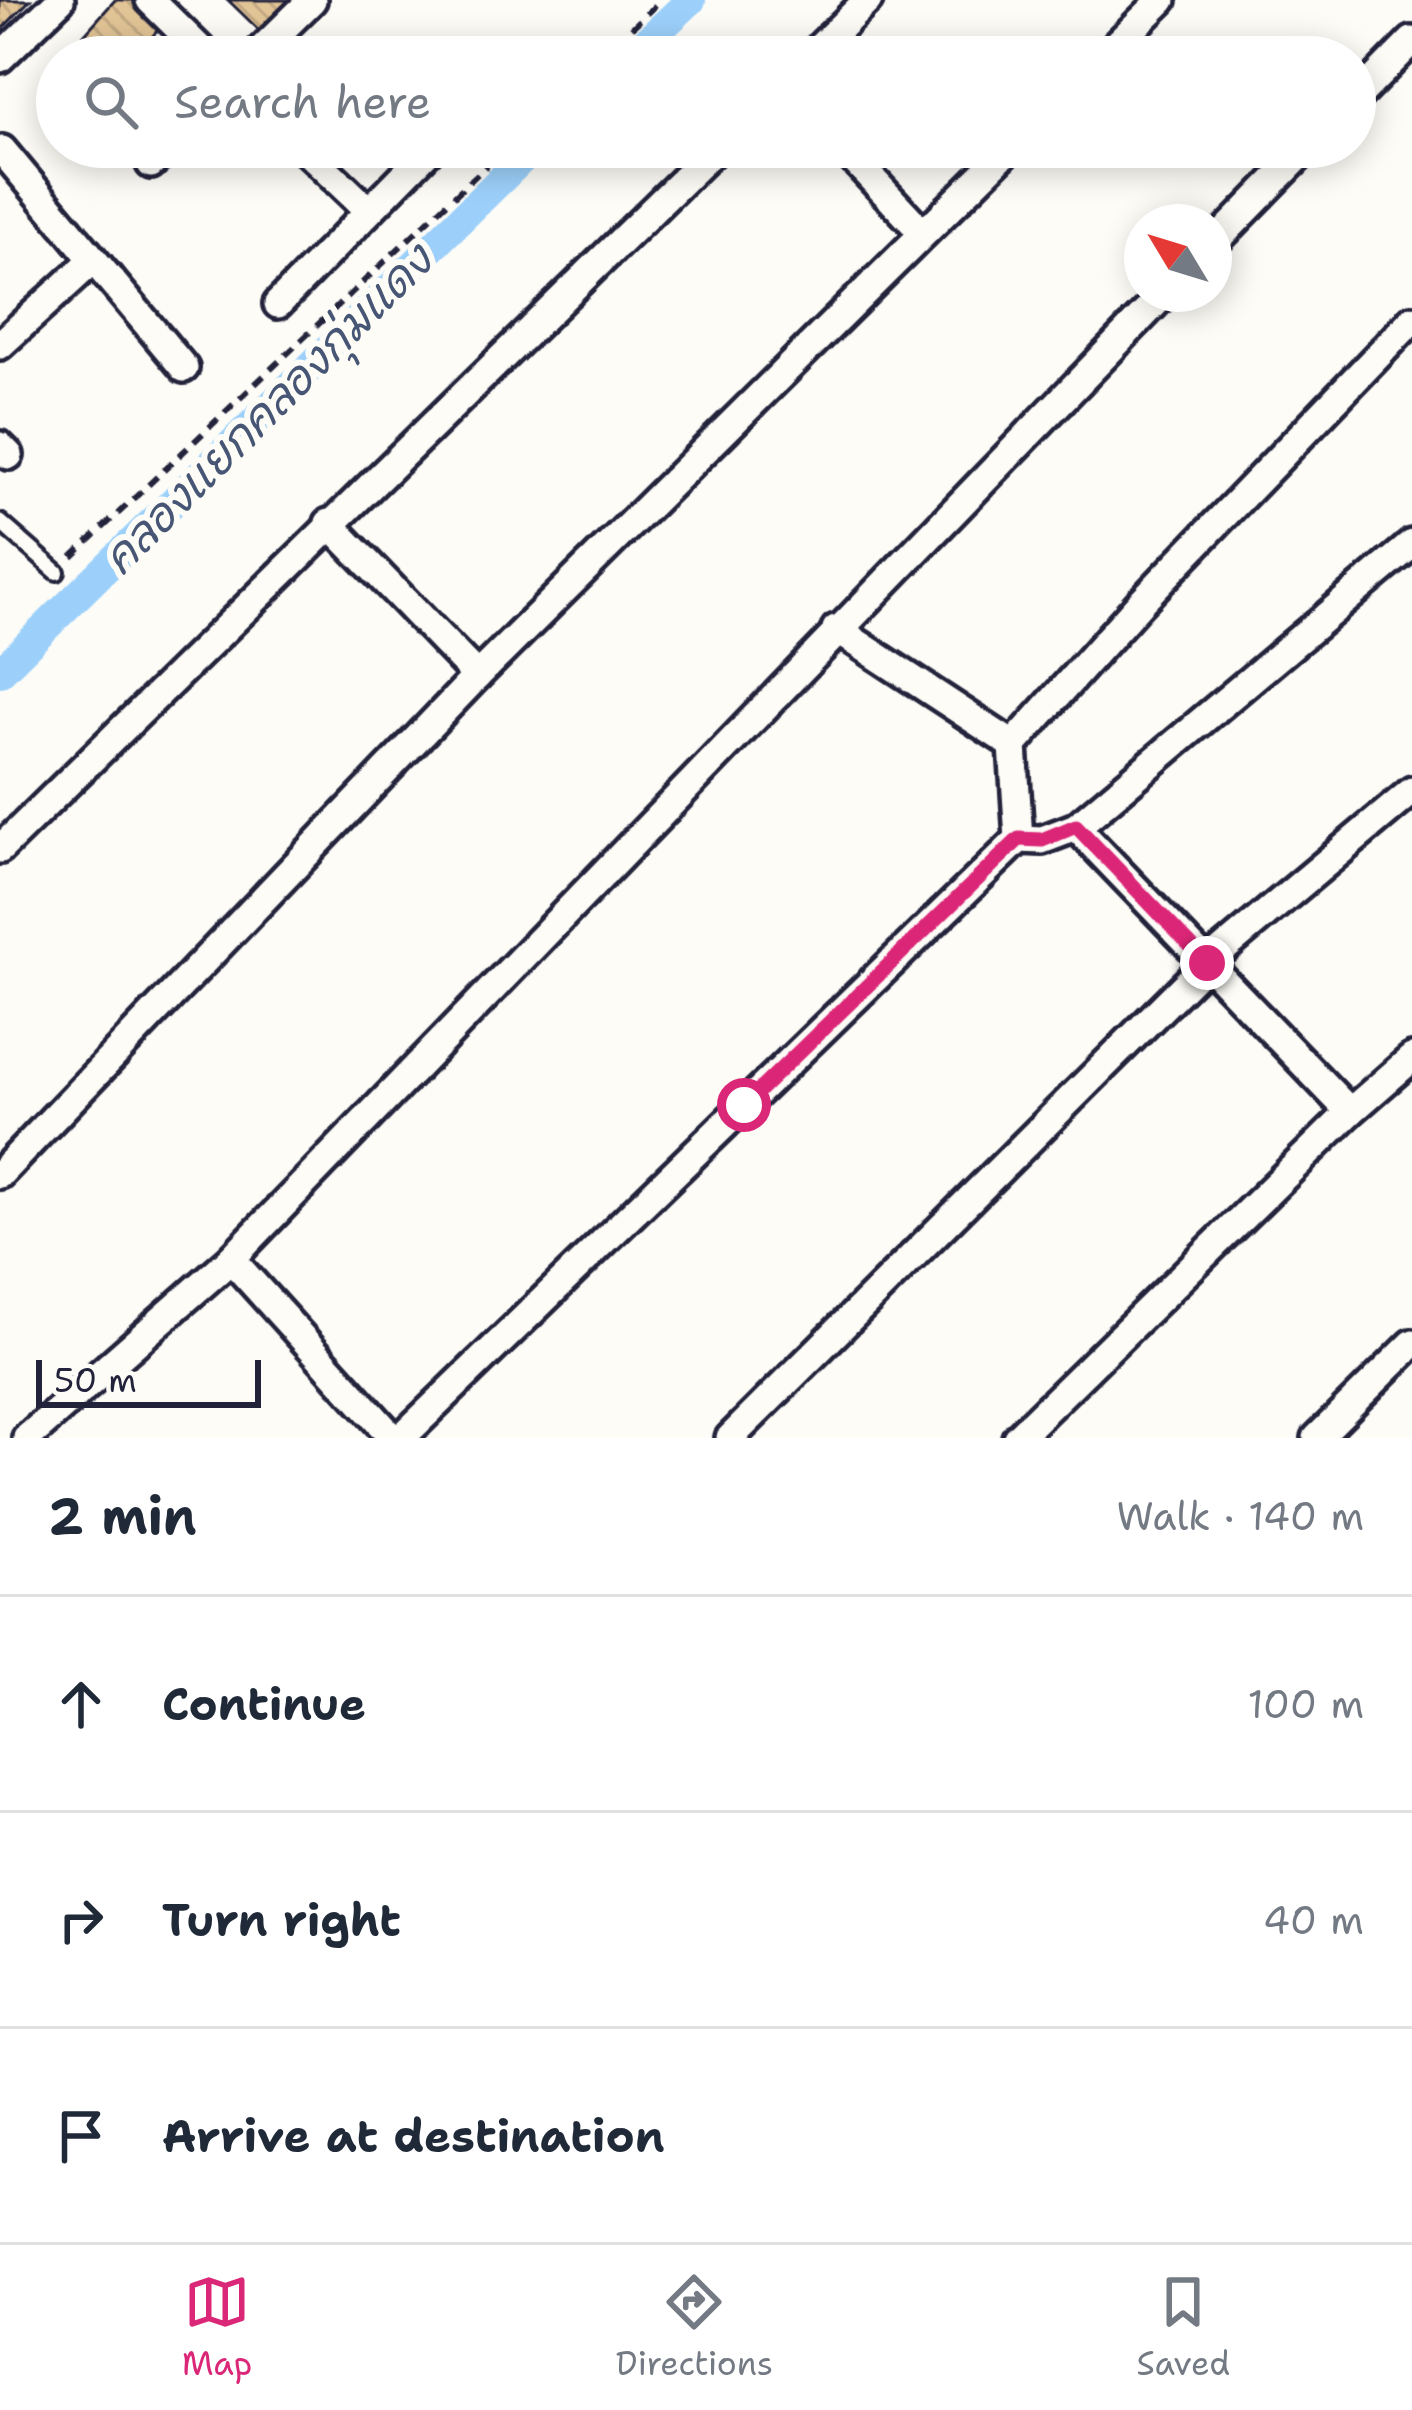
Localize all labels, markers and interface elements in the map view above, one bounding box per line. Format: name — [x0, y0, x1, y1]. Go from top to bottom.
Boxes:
search box — [36, 36, 1376, 168]
icon: search — [78, 69, 144, 135]
text: Search here — [174, 72, 431, 132]
north arrow — [1124, 204, 1232, 312]
water label: คลองแยกคลองกุ่มแดง — [89, 229, 450, 590]
route end — [1180, 936, 1234, 990]
route start — [717, 1078, 771, 1132]
scale bar — [36, 1354, 261, 1407]
text: 50 m — [54, 1358, 137, 1403]
text: 2 min — [48, 1482, 197, 1550]
text: Walk · 140 m — [1116, 1490, 1364, 1542]
icon: ahead — [48, 1671, 114, 1737]
text: Continue — [162, 1674, 366, 1734]
text: 100 m — [1248, 1678, 1364, 1730]
icon: right — [48, 1887, 114, 1953]
text: Turn right — [162, 1890, 401, 1950]
text: 40 m — [1263, 1894, 1364, 1946]
icon: arrive — [48, 2103, 114, 2169]
text: Arrive at destination — [162, 2106, 665, 2166]
tab: Map — [182, 2269, 252, 2386]
tab: Directions — [616, 2269, 773, 2386]
tab: Saved — [1137, 2269, 1230, 2386]

